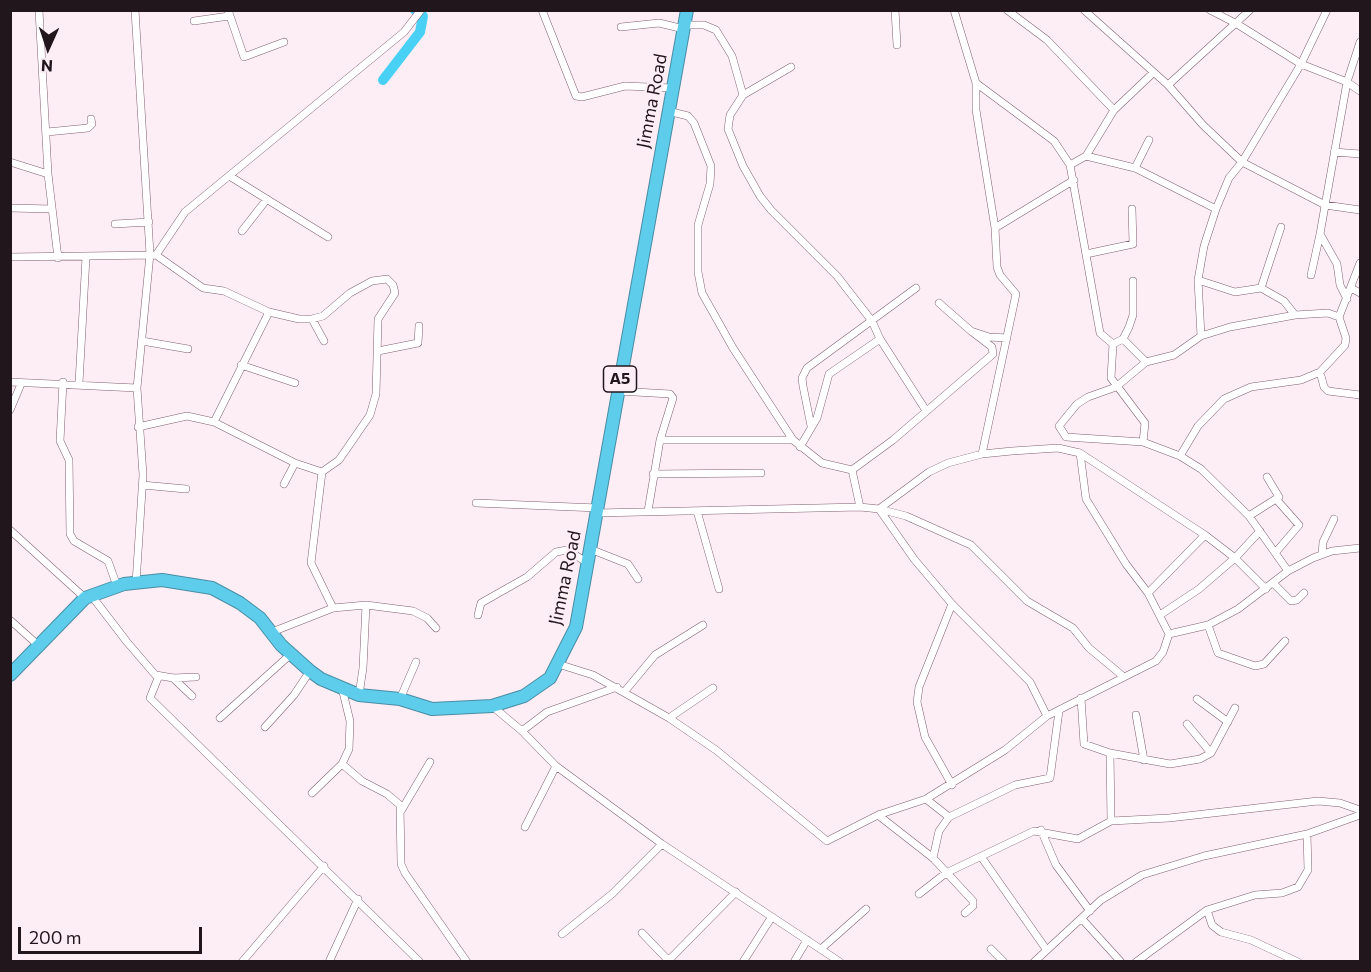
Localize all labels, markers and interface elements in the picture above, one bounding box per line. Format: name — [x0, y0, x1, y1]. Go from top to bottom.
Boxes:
north arrow — [18, 18, 78, 78]
street label: Jimma Road — [632, 52, 672, 150]
text: N — [41, 57, 54, 76]
road number: A5 — [604, 366, 636, 392]
street label: Jimma Road — [544, 529, 586, 627]
scale bar — [21, 915, 206, 953]
text: 200 m — [29, 926, 82, 948]

